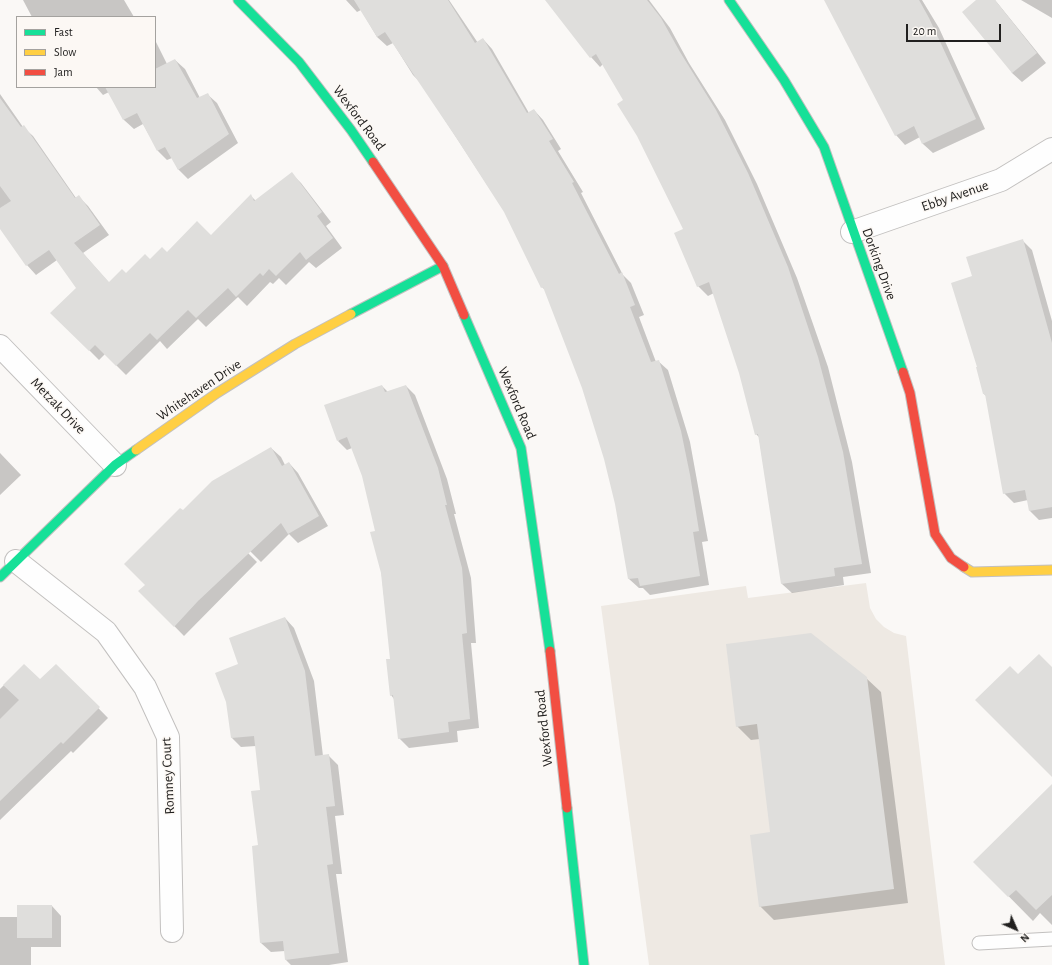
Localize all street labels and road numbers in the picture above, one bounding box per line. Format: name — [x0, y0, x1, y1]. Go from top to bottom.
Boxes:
street label: Wexford Road — [329, 82, 389, 154]
street label: Ebby Avenue — [919, 177, 991, 215]
street label: Dorking Drive — [858, 226, 900, 302]
street label: Whitehaven Drive — [154, 356, 244, 424]
street label: Wexford Road — [494, 364, 540, 442]
street label: Metzak Drive — [27, 374, 89, 438]
street label: Wexford Road — [532, 689, 556, 767]
street label: Romney Court — [158, 737, 178, 815]

